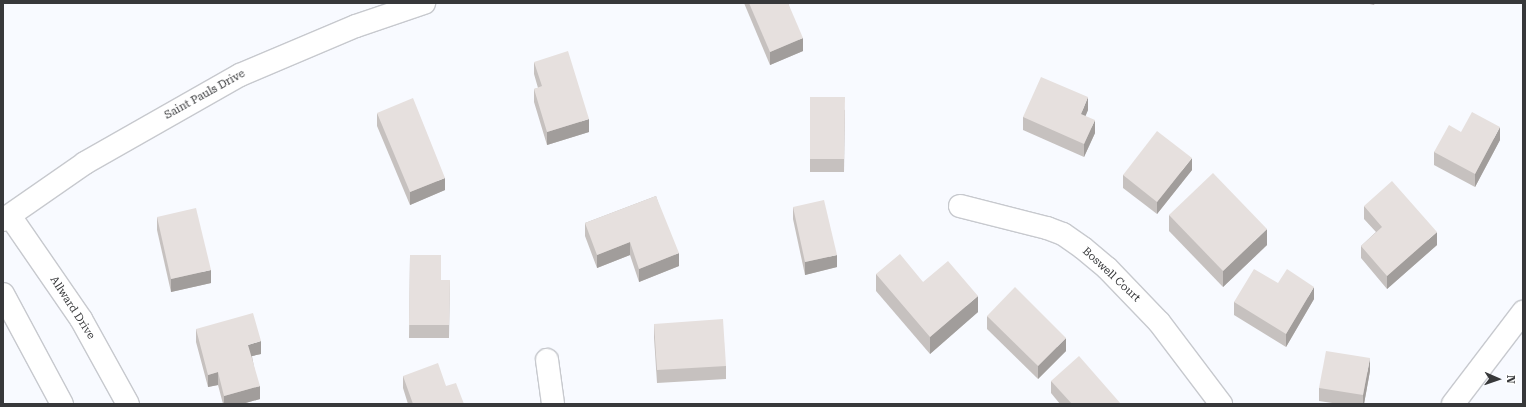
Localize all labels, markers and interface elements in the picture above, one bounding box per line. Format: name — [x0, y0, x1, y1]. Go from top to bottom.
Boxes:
street label: Saint Pauls Drive — [162, 67, 248, 123]
street label: Boswell Court — [1079, 245, 1143, 305]
street label: Allward Drive — [47, 274, 97, 342]
north arrow — [1478, 359, 1518, 399]
text: N — [1504, 375, 1517, 384]

